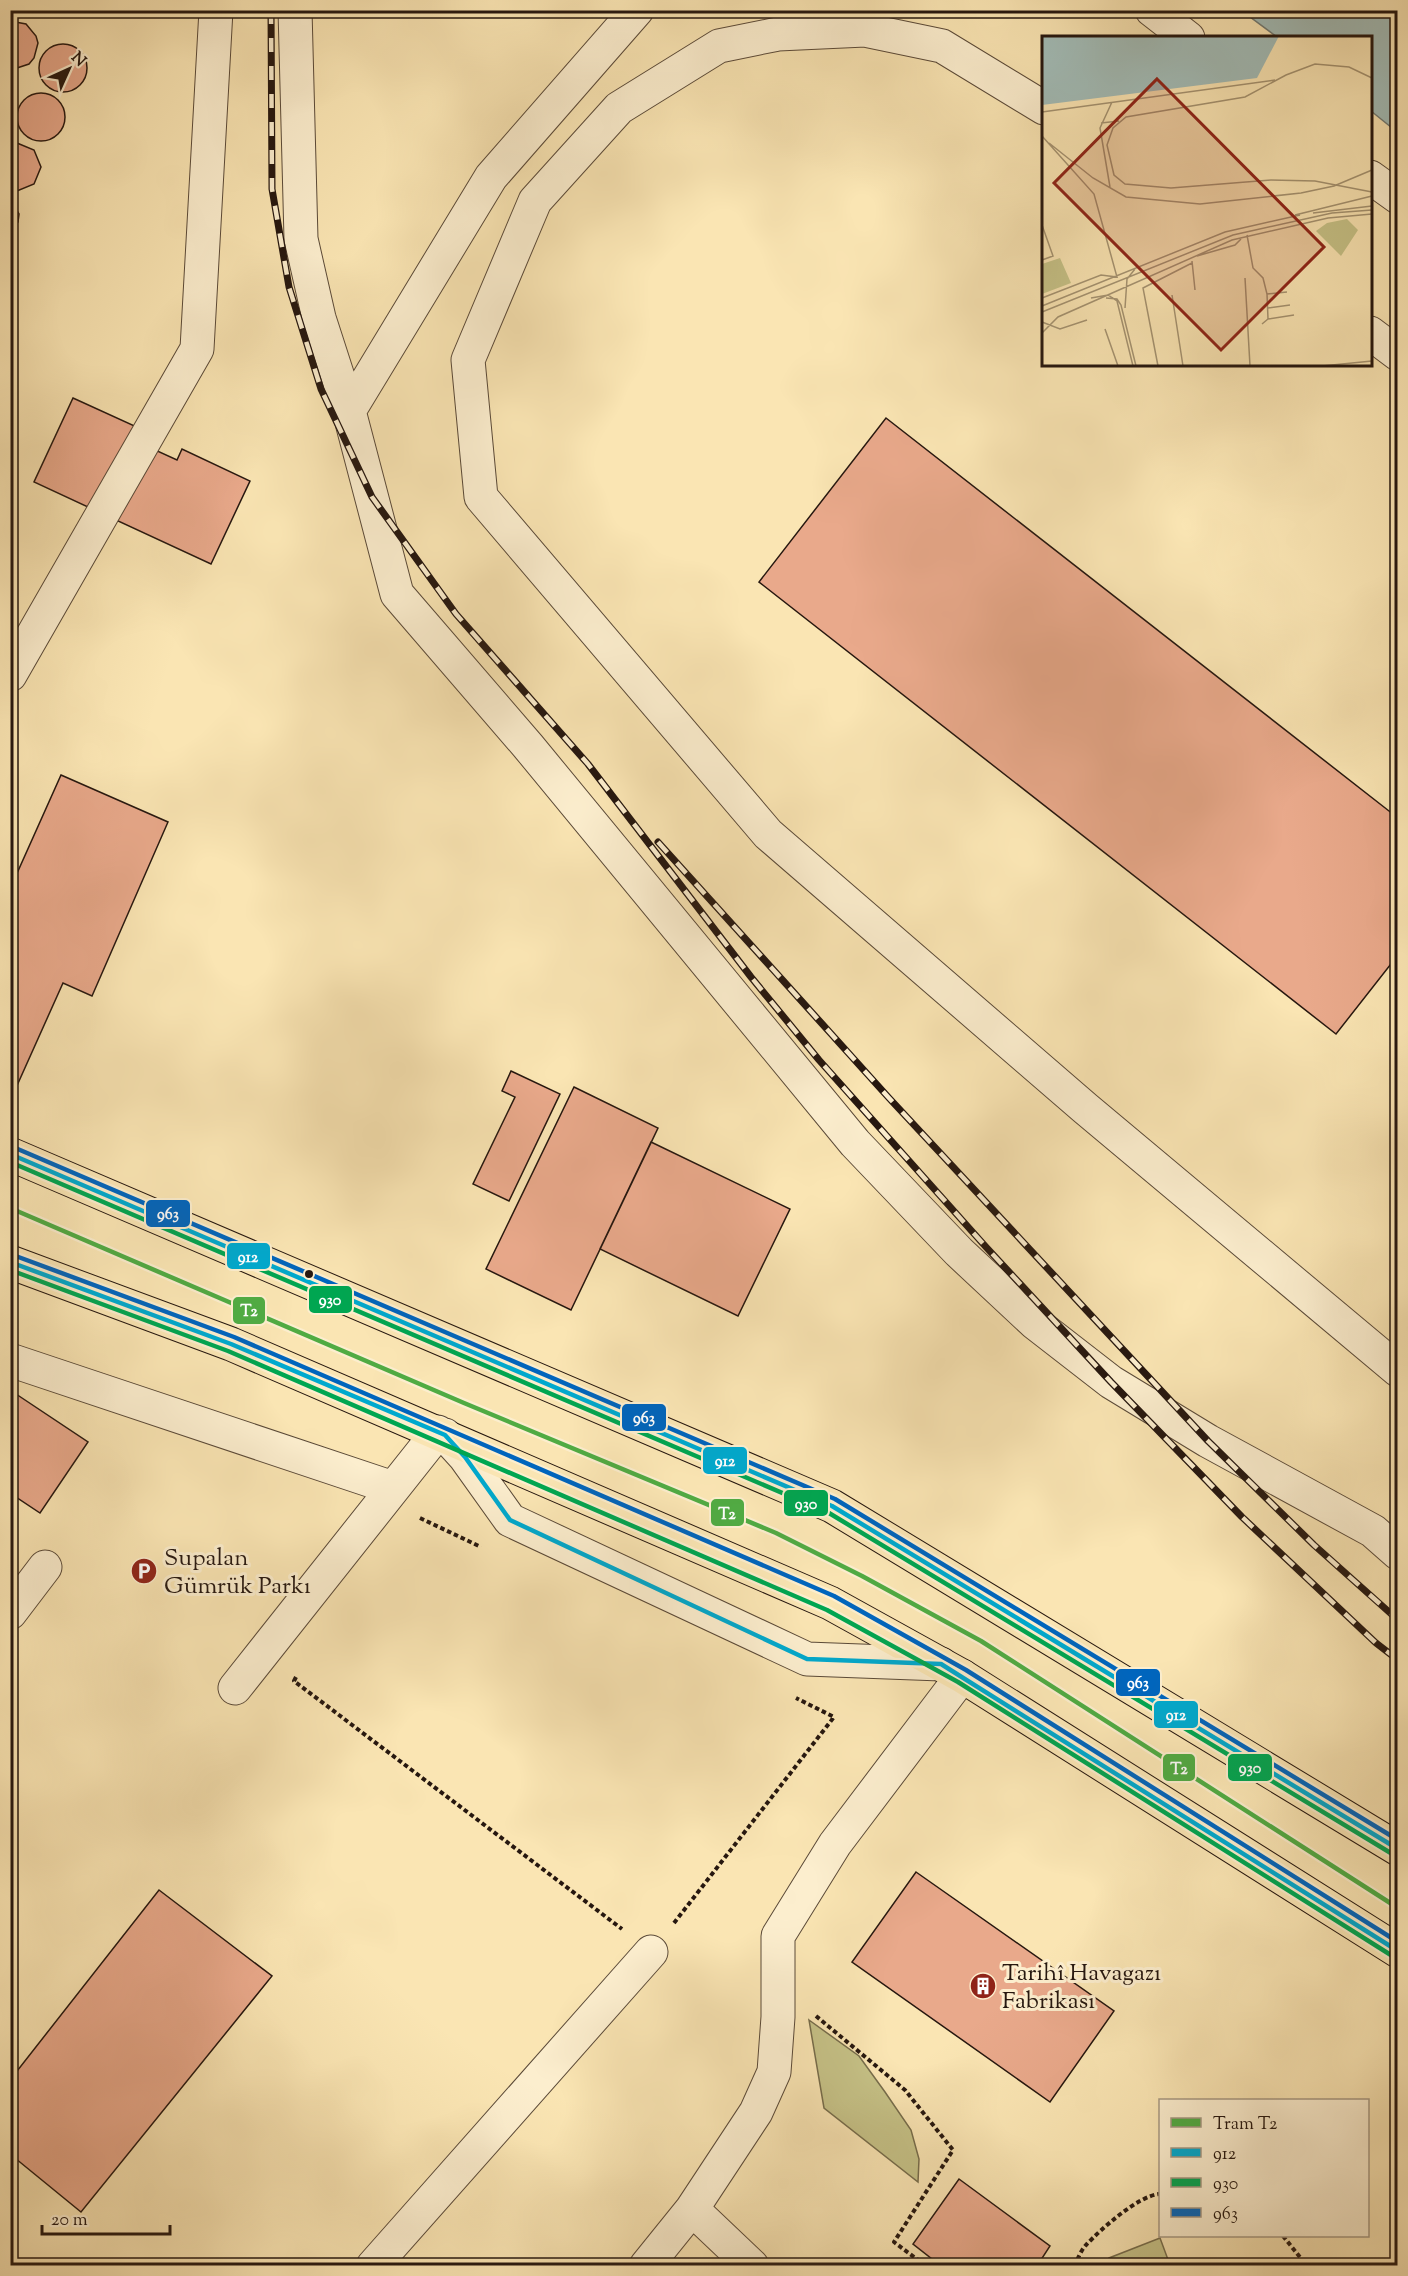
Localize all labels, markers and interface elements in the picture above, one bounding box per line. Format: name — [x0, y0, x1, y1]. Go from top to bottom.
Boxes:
inset map — [1042, 36, 1372, 366]
north arrow — [39, 39, 99, 99]
text: N — [65, 48, 91, 73]
line badge: 963 — [145, 1199, 191, 1228]
text: 963 — [157, 1204, 180, 1227]
line badge: 912 — [226, 1242, 271, 1270]
text: 912 — [238, 1247, 259, 1270]
unlabelled marker — [303, 1268, 315, 1280]
line badge: 930 — [308, 1285, 353, 1314]
text: 930 — [319, 1290, 342, 1313]
line badge: T2 — [232, 1296, 266, 1325]
text: T2 — [240, 1301, 258, 1324]
line badge: 963 — [621, 1403, 667, 1432]
text: 963 — [633, 1408, 656, 1431]
line badge: 912 — [702, 1446, 748, 1475]
text: 912 — [715, 1451, 736, 1474]
line badge: 930 — [783, 1489, 829, 1517]
text: 930 — [795, 1494, 818, 1517]
line badge: T2 — [710, 1498, 745, 1527]
text: T2 — [718, 1504, 736, 1527]
place label: Supalan Gümrük Parkı — [164, 1542, 311, 1604]
parking icon: Supalan Gümrük Parkı — [129, 1556, 159, 1586]
line badge: 963 — [1115, 1668, 1161, 1697]
text: 963 — [1127, 1673, 1150, 1696]
line badge: 912 — [1153, 1700, 1199, 1729]
text: 912 — [1166, 1705, 1187, 1728]
line badge: T2 — [1162, 1753, 1196, 1782]
line badge: 930 — [1227, 1753, 1273, 1782]
text: 930 — [1239, 1758, 1262, 1781]
text: T2 — [1170, 1759, 1188, 1782]
place label: Tarihî Havagazı Fabrikası — [1002, 1957, 1161, 2019]
building icon: Tarihî Havagazı Fabrikası — [968, 1971, 998, 2001]
legend — [1159, 2099, 1369, 2237]
text: Tram T2 — [1213, 2112, 1278, 2138]
text: 912 — [1213, 2142, 1237, 2168]
text: 930 — [1213, 2172, 1238, 2198]
scale bar — [42, 2198, 170, 2236]
text: 963 — [1213, 2202, 1238, 2228]
text: 20 m — [51, 2208, 88, 2234]

